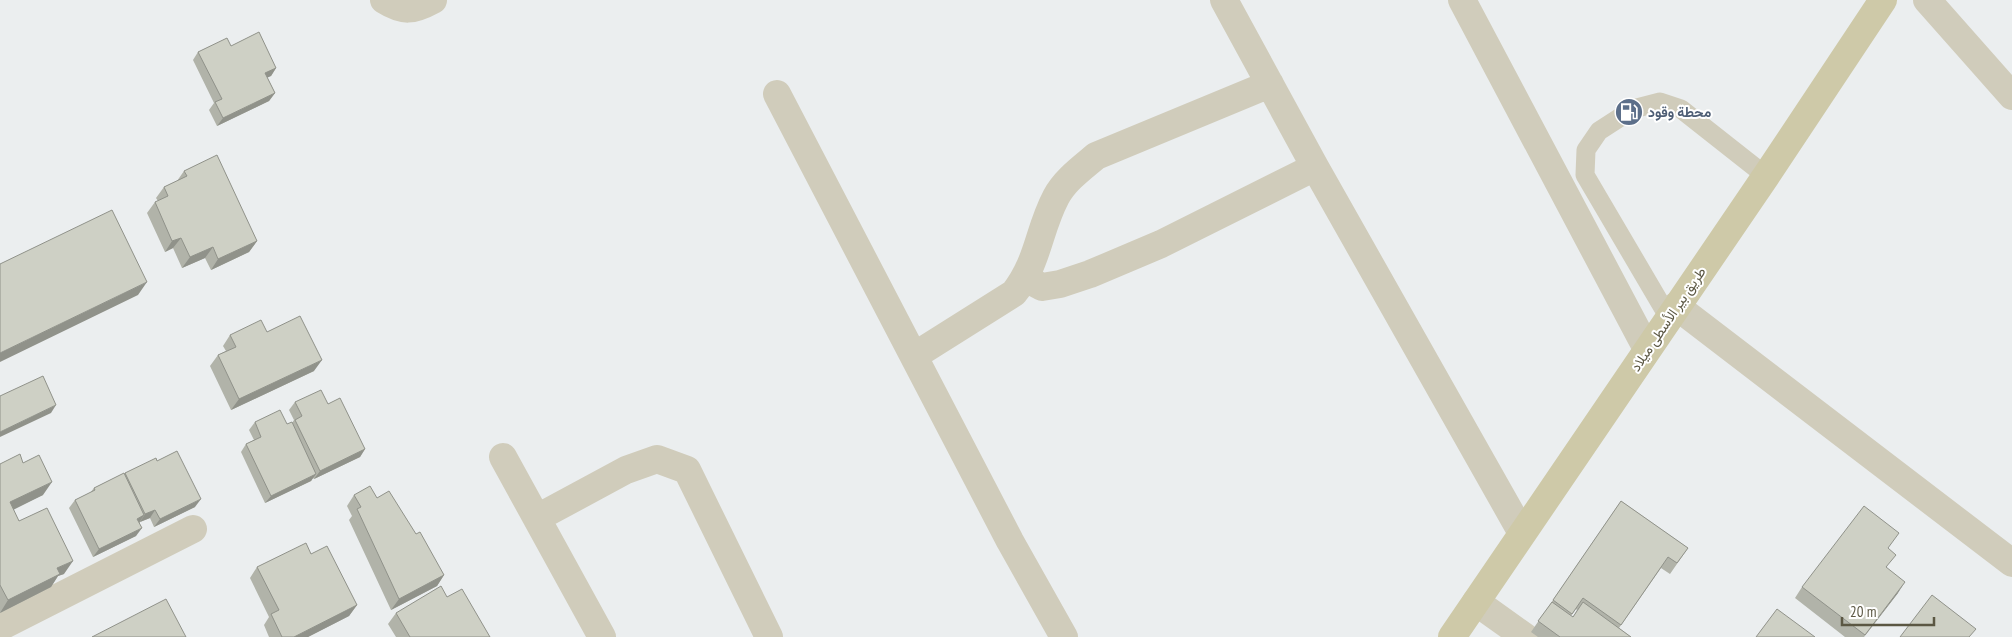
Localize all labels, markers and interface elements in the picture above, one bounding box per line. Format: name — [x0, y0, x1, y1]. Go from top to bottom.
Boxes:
fuel station icon: محطة وقود — [1614, 97, 1644, 127]
place label: محطة وقود — [1648, 103, 1712, 121]
street label: طريق بير الأسطى ميلاد — [1626, 263, 1710, 375]
scale bar — [1842, 594, 1934, 626]
text: 20 m — [1850, 602, 1876, 621]

